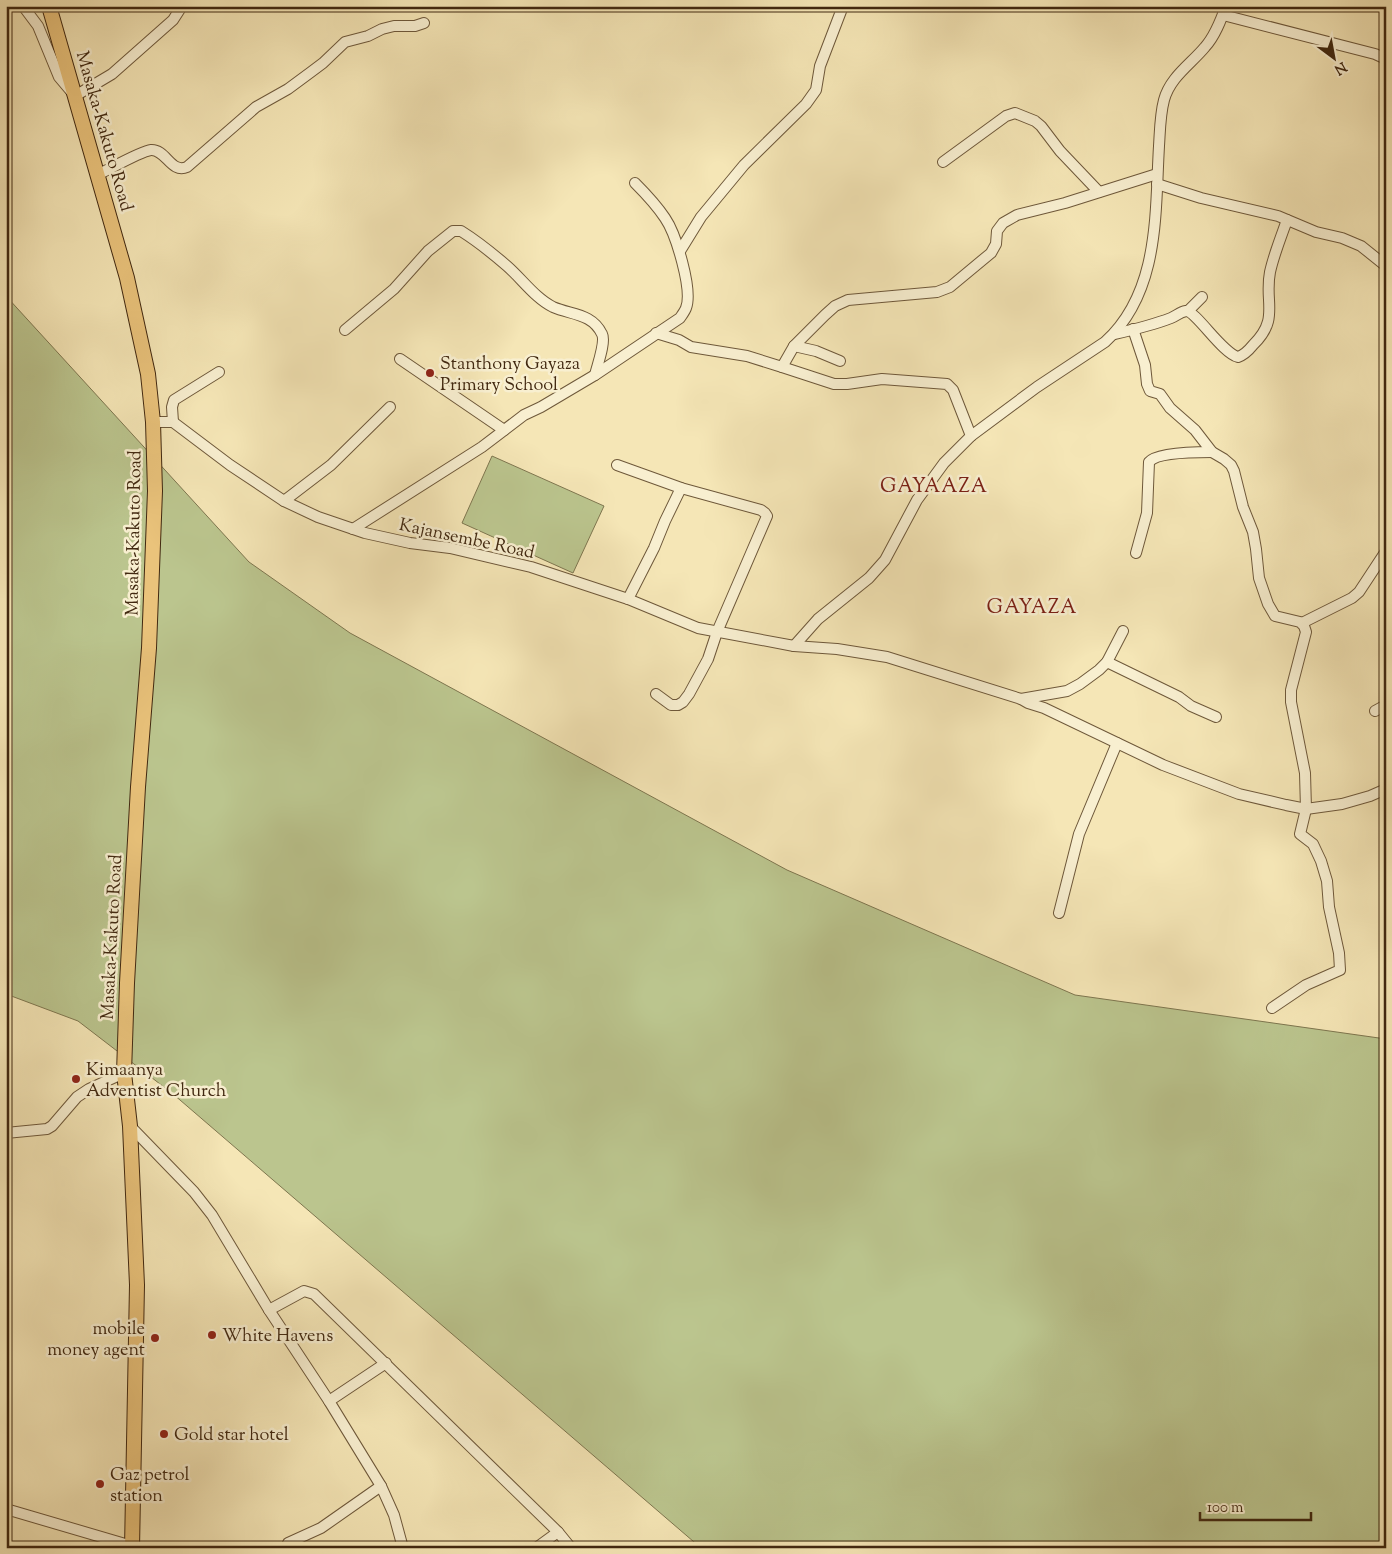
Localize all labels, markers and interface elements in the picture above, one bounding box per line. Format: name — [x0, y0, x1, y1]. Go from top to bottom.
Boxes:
north arrow — [1310, 32, 1360, 82]
street label: Masaka-Kakuto Road — [68, 48, 138, 215]
text: N — [1330, 56, 1350, 79]
place label: Stanthony Gayaza Primary School — [440, 352, 580, 399]
marker: Stanthony Gayaza Primary School — [424, 367, 436, 379]
street label: Masaka-Kakuto Road — [121, 450, 149, 616]
district label: GAYAAZA — [880, 473, 988, 502]
street label: Kajansembe Road — [396, 513, 537, 567]
district label: GAYAZA — [987, 594, 1077, 623]
street label: Masaka-Kakuto Road — [96, 854, 130, 1020]
place label: Kimaanya Adventist Church — [86, 1058, 227, 1105]
marker: Kimaanya Adventist Church — [70, 1073, 82, 1085]
place label: mobile money agent — [47, 1317, 145, 1364]
place label: White Havens — [222, 1324, 333, 1350]
marker: White Havens — [206, 1329, 218, 1341]
marker: mobile money agent — [149, 1332, 161, 1344]
place label: Gold star hotel — [174, 1423, 289, 1449]
marker: Gold star hotel — [158, 1428, 170, 1440]
place label: Gaz petrol station — [110, 1463, 190, 1510]
marker: Gaz petrol station — [94, 1478, 106, 1490]
scale bar — [1200, 1489, 1311, 1521]
text: 100 m — [1207, 1498, 1244, 1519]

